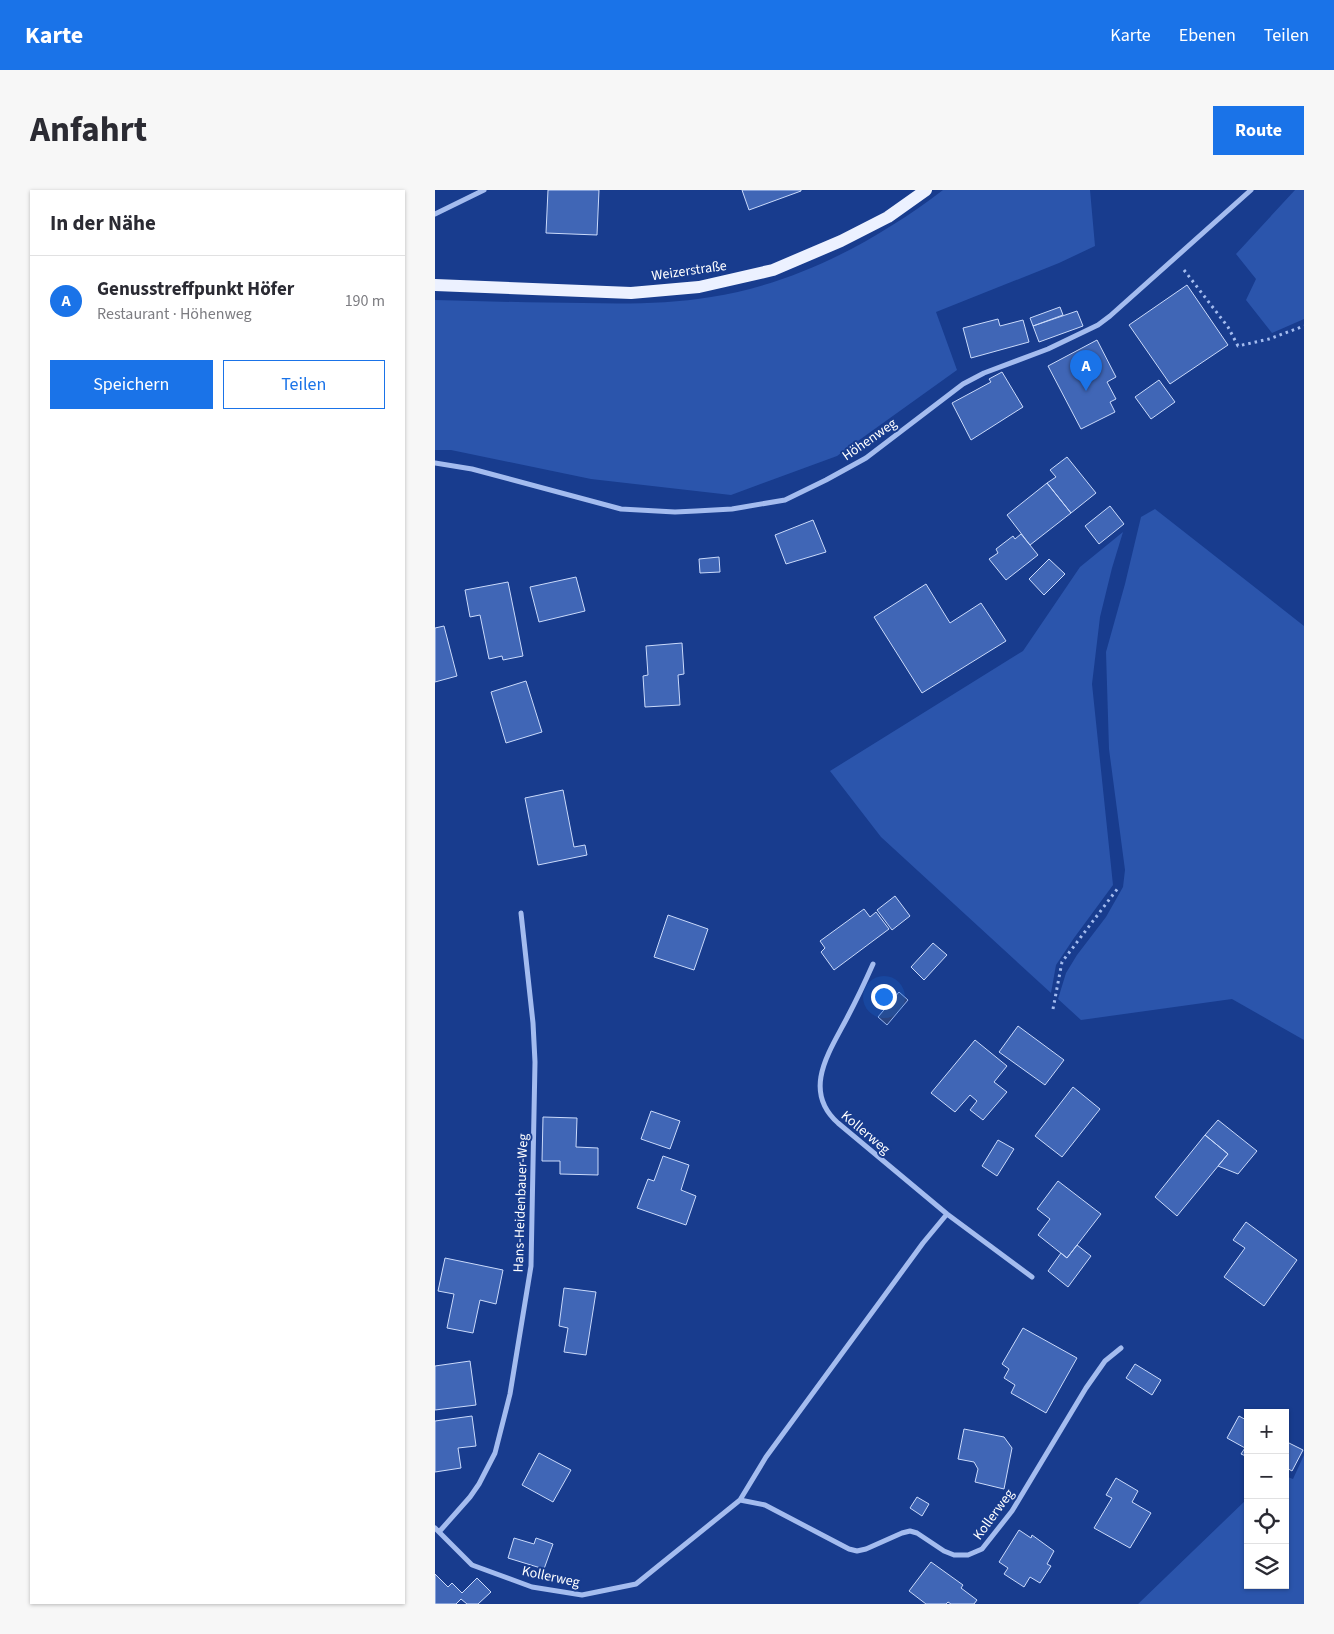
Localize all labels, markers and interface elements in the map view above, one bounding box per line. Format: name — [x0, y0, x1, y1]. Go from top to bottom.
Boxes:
text: Karte — [25, 18, 83, 53]
text: Karte — [1110, 23, 1151, 48]
text: Ebenen — [1179, 23, 1236, 48]
text: Teilen — [1264, 23, 1309, 48]
text: Anfahrt — [30, 105, 147, 155]
button: Route — [1213, 106, 1304, 155]
text: In der Nähe — [50, 208, 156, 238]
street label: Weizerstraße — [650, 256, 728, 286]
text: Genusstreffpunkt Höfer — [97, 276, 294, 303]
text: A — [61, 290, 71, 312]
text: 190 m — [345, 290, 385, 312]
text: Restaurant · Höhenweg — [97, 303, 252, 325]
pin: A — [1070, 350, 1102, 391]
button: Speichern — [50, 360, 213, 409]
button: Teilen — [223, 360, 385, 409]
street label: Höhenweg — [838, 414, 901, 466]
your location — [871, 984, 897, 1010]
street label: Kollerweg — [836, 1106, 894, 1159]
street label: Hans-Heidenbauer-Weg — [509, 1133, 533, 1273]
map controls — [1244, 1409, 1289, 1589]
button: + — [1244, 1409, 1289, 1454]
button: − — [1244, 1454, 1289, 1499]
street label: Kollerweg — [968, 1485, 1019, 1544]
button: locate — [1244, 1499, 1289, 1544]
button: layers — [1244, 1544, 1289, 1589]
street label: Kollerweg — [520, 1561, 582, 1593]

